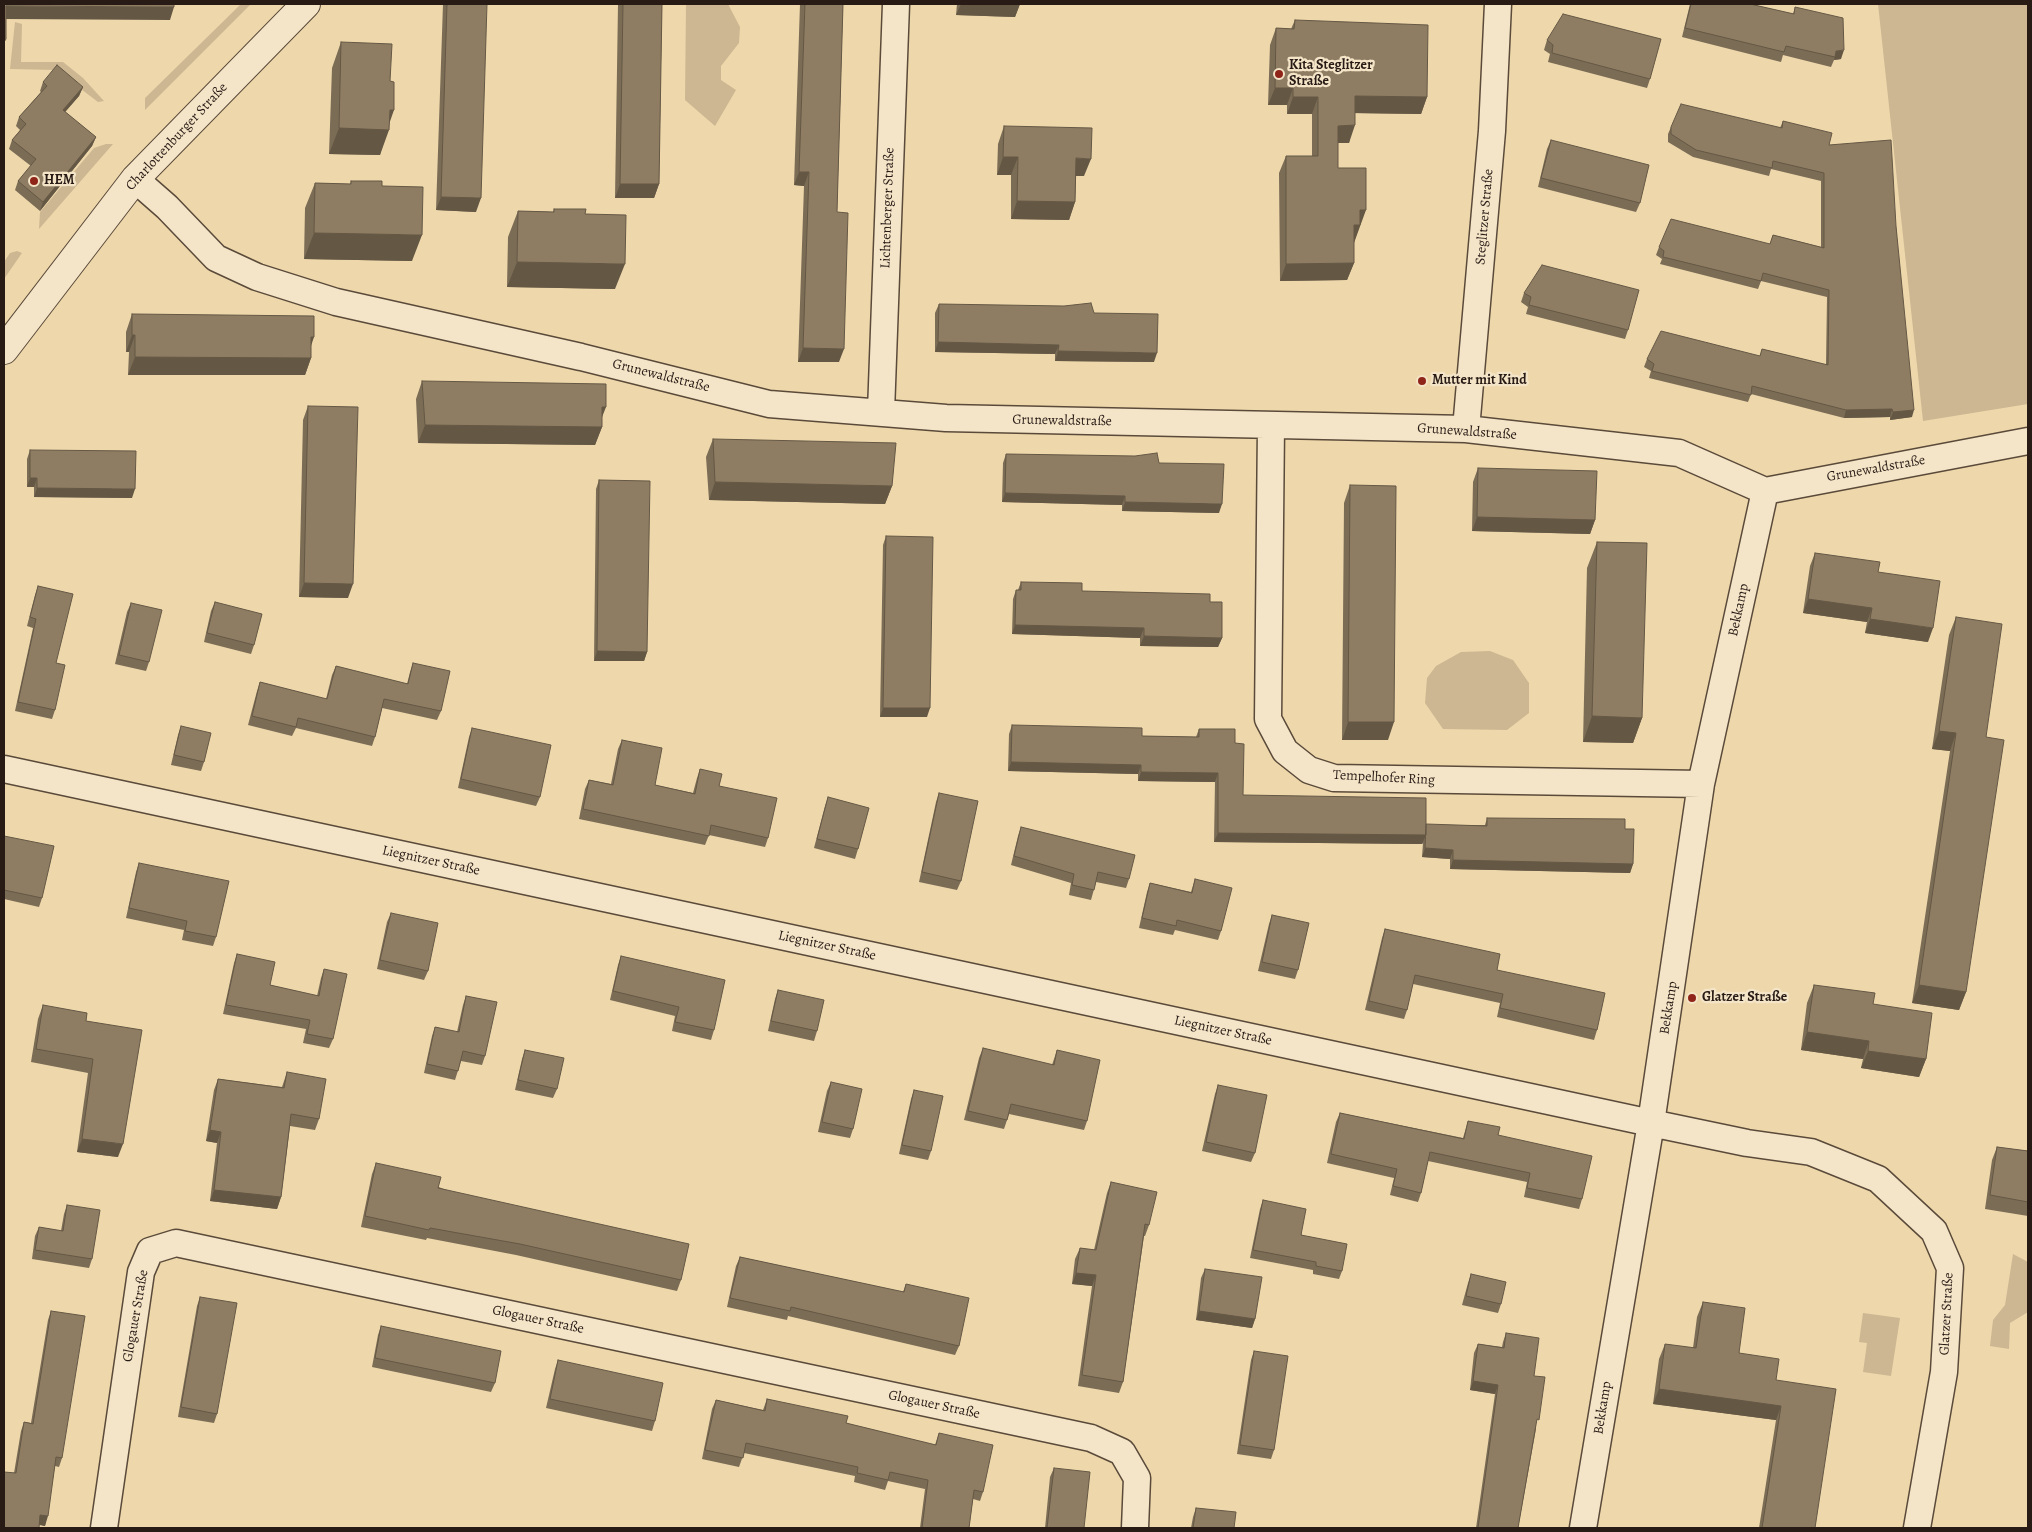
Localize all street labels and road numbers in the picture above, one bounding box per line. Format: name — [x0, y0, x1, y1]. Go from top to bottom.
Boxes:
street label: Charlottenburger Straße — [123, 80, 231, 194]
street label: Lichtenberger Straße — [877, 147, 899, 269]
street label: Steglitzer Straße — [1472, 168, 1498, 266]
street label: Grunewaldstraße — [611, 356, 711, 396]
street label: Grunewaldstraße — [1012, 412, 1112, 430]
street label: Grunewaldstraße — [1417, 420, 1517, 444]
street label: Grunewaldstraße — [1826, 452, 1926, 486]
street label: Bekkamp — [1725, 582, 1753, 638]
street label: Tempelhofer Ring — [1333, 767, 1435, 789]
street label: Liegnitzer Straße — [381, 842, 481, 880]
street label: Liegnitzer Straße — [777, 927, 877, 965]
street label: Bekkamp — [1657, 980, 1681, 1036]
street label: Liegnitzer Straße — [1173, 1012, 1273, 1050]
street label: Glogauer Straße — [120, 1269, 152, 1363]
street label: Glatzer Straße — [1936, 1272, 1958, 1356]
street label: Glogauer Straße — [491, 1302, 585, 1338]
street label: Bekkamp — [1591, 1380, 1615, 1436]
street label: Glogauer Straße — [887, 1387, 981, 1423]

